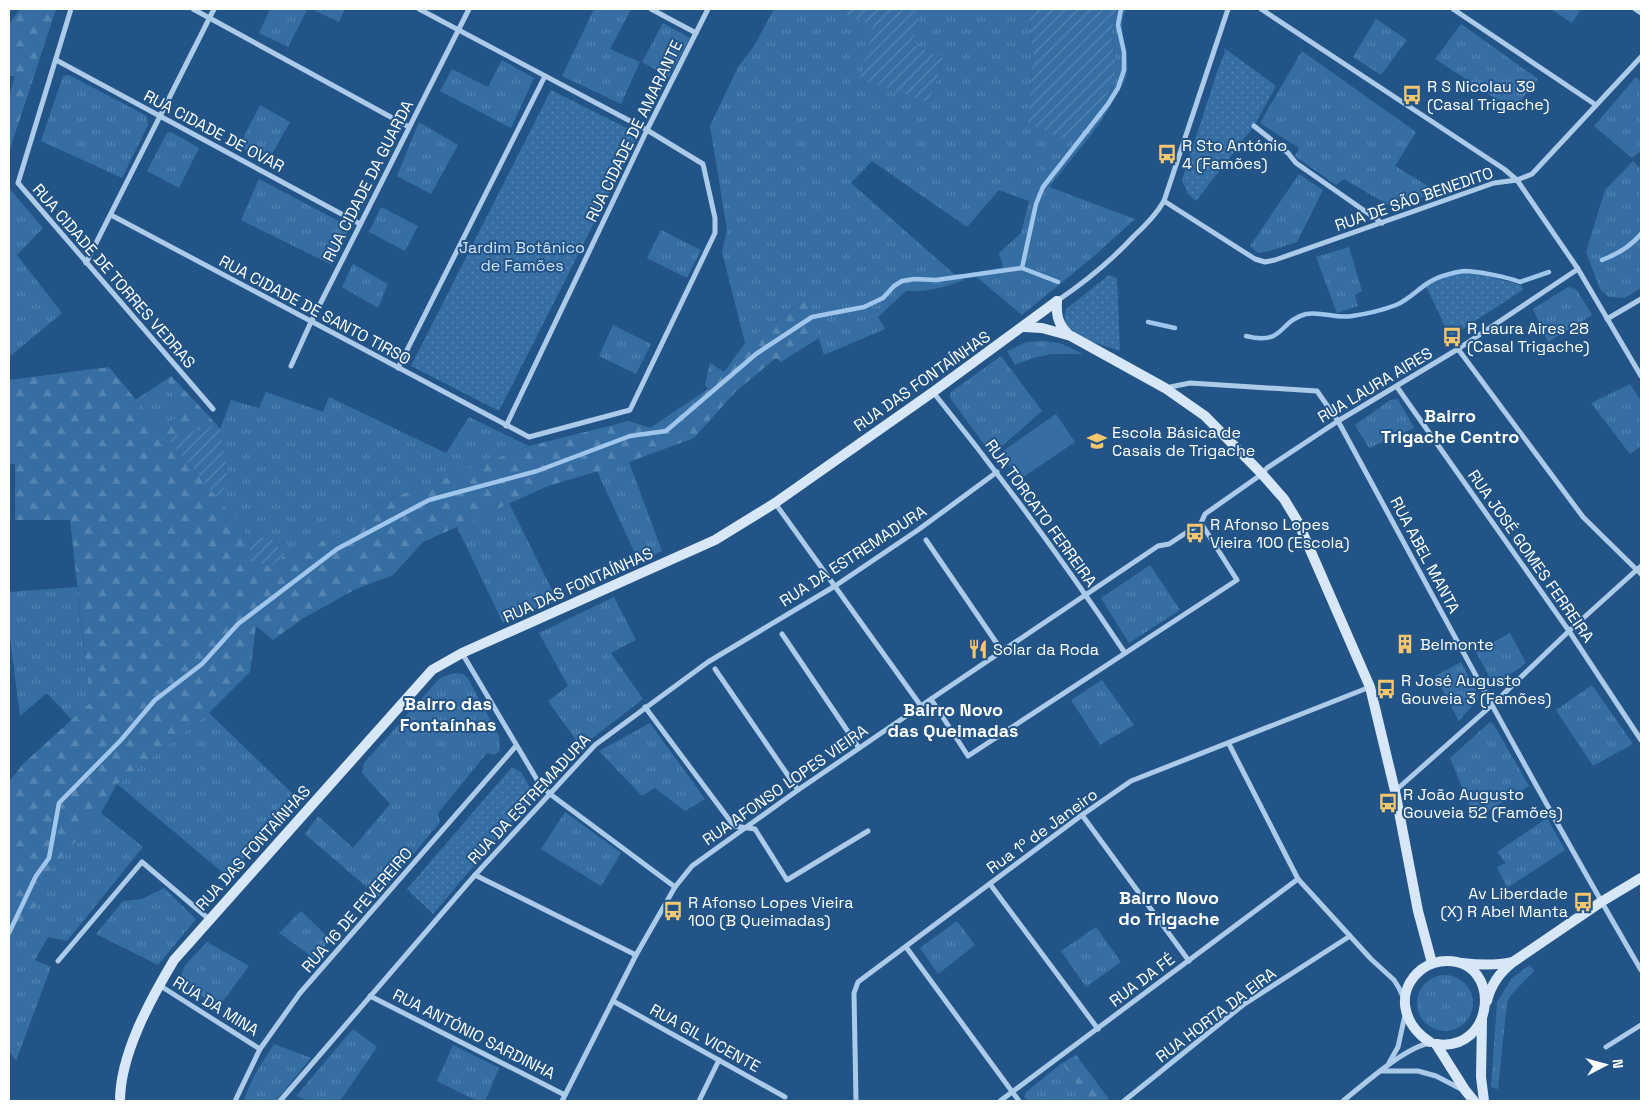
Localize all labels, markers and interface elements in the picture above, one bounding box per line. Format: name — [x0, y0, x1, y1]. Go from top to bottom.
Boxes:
street label: RUA CIDADE DE AMARANTE — [581, 37, 687, 225]
place label: R S Nicolau 39 (Casal Trigache) — [1427, 76, 1550, 115]
bus stop icon: R S Nicolau 39 (Casal Trigache) — [1401, 84, 1423, 106]
street label: RUA CIDADE DE OVAR — [140, 85, 288, 177]
street label: RUA CIDADE DA GUARDA — [318, 96, 418, 266]
place label: R Sto António 4 (Famões) — [1182, 135, 1287, 174]
bus stop icon: R Sto António 4 (Famões) — [1156, 143, 1178, 165]
street label: RUA DE SÃO BENEDITO — [1332, 162, 1496, 236]
street label: RUA CIDADE DE TORRES VEDRAS — [28, 179, 200, 373]
park label: Jardim Botânico de Famões — [459, 237, 585, 276]
street label: RUA CIDADE DE SANTO TIRSO — [215, 250, 415, 370]
place label: R Laura Aires 28 (Casal Trigache) — [1467, 318, 1590, 357]
street label: RUA DAS FONTAÍNHAS — [850, 326, 994, 436]
bus stop icon: R Laura Aires 28 (Casal Trigache) — [1441, 326, 1463, 348]
street label: RUA LAURA AIRES — [1314, 342, 1437, 428]
district label: Bairro Trigache Centro — [1381, 404, 1519, 448]
place label: Escola Básica de Casais de Trigache — [1112, 422, 1255, 461]
school or university icon: Escola Básica de Casais de Trigache — [1086, 430, 1108, 452]
street label: RUA TORCATO FERREIRA — [980, 435, 1102, 591]
street label: RUA JOSÉ GOMES FERREIRA — [1463, 465, 1599, 647]
street label: RUA ABEL MANTA — [1385, 493, 1465, 617]
street label: RUA DA ESTREMADURA — [776, 501, 930, 611]
place label: R Afonso Lopes Vieira 100 (Escola) — [1210, 514, 1350, 553]
bus stop icon: R Afonso Lopes Vieira 100 (Escola) — [1184, 522, 1206, 544]
street label: RUA DAS FONTAÍNHAS — [500, 542, 656, 628]
building icon: Belmonte — [1394, 633, 1416, 655]
place label: Belmonte — [1420, 634, 1494, 655]
restaurant icon: Solar da Roda — [967, 638, 989, 660]
place label: Solar da Roda — [993, 639, 1099, 660]
place label: R José Augusto Gouveia 3 (Famões) — [1401, 670, 1551, 709]
bus stop icon: R José Augusto Gouveia 3 (Famões) — [1375, 678, 1397, 700]
district label: Bairro das Fontaínhas — [400, 692, 496, 736]
district label: Bairro Novo das Queimadas — [887, 698, 1019, 742]
street label: RUA AFONSO LOPES VIEIRA — [698, 720, 872, 850]
street label: RUA DA ESTREMADURA — [463, 729, 595, 869]
street label: RUA DAS FONTAÍNHAS — [191, 781, 315, 915]
street label: Rua 1º de Janeiro — [982, 784, 1102, 878]
place label: R João Augusto Gouveia 52 (Famões) — [1403, 784, 1563, 823]
bus stop icon: R João Augusto Gouveia 52 (Famões) — [1377, 792, 1399, 814]
street label: RUA 16 DE FEVEREIRO — [297, 843, 417, 977]
place label: Av Liberdade (X) R Abel Manta — [1441, 883, 1568, 922]
district label: Bairro Novo do Trigache — [1118, 886, 1220, 930]
bus stop icon: Av Liberdade (X) R Abel Manta — [1572, 891, 1594, 913]
place label: R Afonso Lopes Vieira 100 (B Queimadas) — [688, 892, 853, 931]
bus stop icon: R Afonso Lopes Vieira 100 (B Queimadas) — [662, 900, 684, 922]
street label: RUA DA FÉ — [1105, 949, 1179, 1011]
street label: RUA HORTA DA EIRA — [1152, 963, 1280, 1067]
street label: RUA DA MINA — [169, 971, 263, 1041]
street label: RUA ANTÓNIO SARDINHA — [389, 984, 559, 1084]
street label: RUA GIL VICENTE — [646, 999, 764, 1077]
north arrow — [1580, 1040, 1630, 1090]
text: N — [1608, 1058, 1627, 1069]

